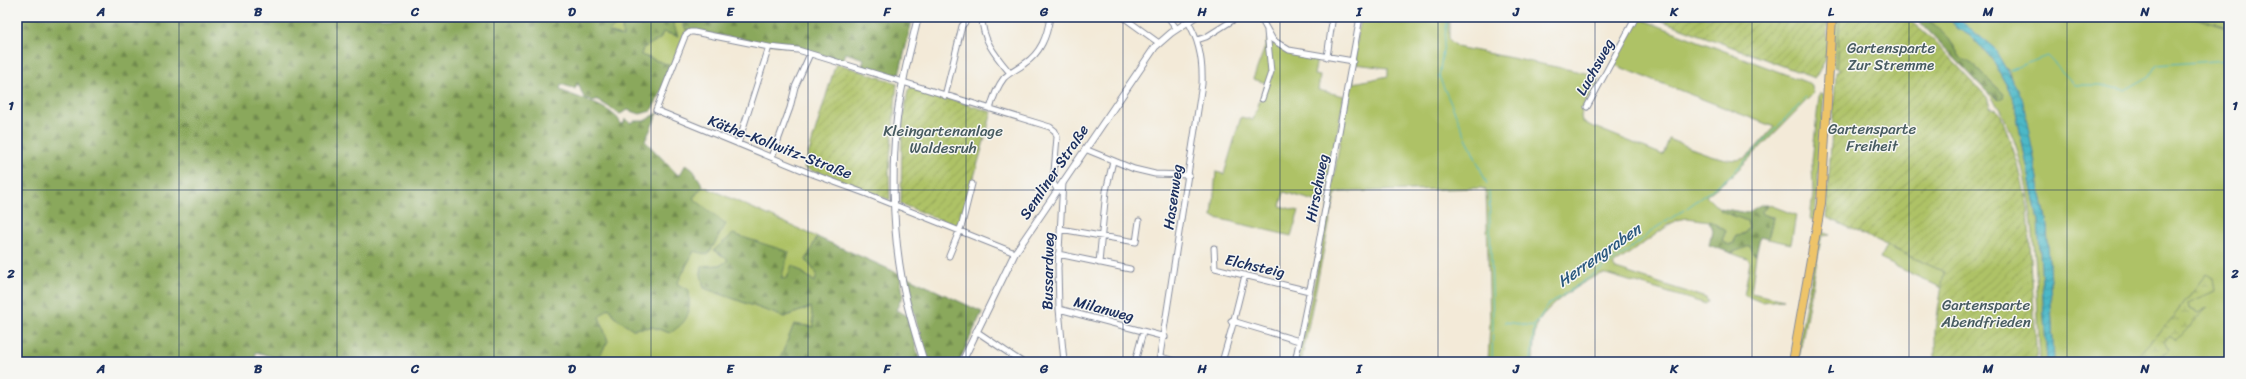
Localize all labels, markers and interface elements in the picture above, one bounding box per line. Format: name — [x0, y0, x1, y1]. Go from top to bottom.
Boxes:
text: A — [96, 0, 105, 23]
text: B — [254, 0, 263, 23]
text: C — [410, 0, 420, 23]
text: D — [568, 0, 576, 23]
text: E — [726, 0, 735, 23]
text: F — [882, 0, 891, 23]
text: G — [1039, 0, 1049, 23]
text: H — [1196, 0, 1207, 23]
text: I — [1355, 0, 1363, 23]
text: J — [1512, 0, 1520, 23]
text: K — [1669, 0, 1679, 23]
text: L — [1828, 0, 1835, 23]
text: M — [1982, 0, 1994, 23]
text: N — [2139, 0, 2150, 23]
street label: Luchsweg — [1569, 33, 1622, 100]
park label: Gartensparte Zur Stremme — [1847, 35, 1935, 78]
text: 1 — [8, 94, 14, 117]
text: 1 — [2232, 94, 2238, 117]
street label: Käthe-Kollwitz-Straße — [704, 108, 856, 187]
park label: Gartensparte Freiheit — [1828, 116, 1916, 159]
park label: Kleingartenanlage Waldesruh — [883, 118, 1003, 161]
street label: Semliner Straße — [1012, 119, 1096, 225]
street label: Hirschweg — [1298, 152, 1336, 224]
street label: Hasenweg — [1156, 162, 1191, 231]
water label: Herrengraben — [1551, 214, 1649, 295]
street label: Bussardweg — [1034, 232, 1062, 310]
street label: Elchsteig — [1222, 246, 1288, 286]
text: 2 — [6, 262, 15, 285]
text: 2 — [2230, 262, 2239, 285]
street label: Milanweg — [1071, 288, 1137, 330]
park label: Gartensparte Abendfrieden — [1940, 292, 2031, 335]
text: A — [96, 357, 105, 379]
text: B — [254, 357, 263, 379]
text: C — [410, 357, 420, 379]
text: D — [568, 357, 576, 379]
text: E — [726, 357, 735, 379]
text: F — [882, 357, 891, 379]
text: G — [1039, 357, 1049, 379]
text: H — [1196, 357, 1207, 379]
text: I — [1355, 357, 1363, 379]
text: J — [1512, 357, 1520, 379]
text: K — [1669, 357, 1679, 379]
text: L — [1828, 357, 1835, 379]
text: M — [1982, 357, 1994, 379]
text: N — [2139, 357, 2150, 379]

